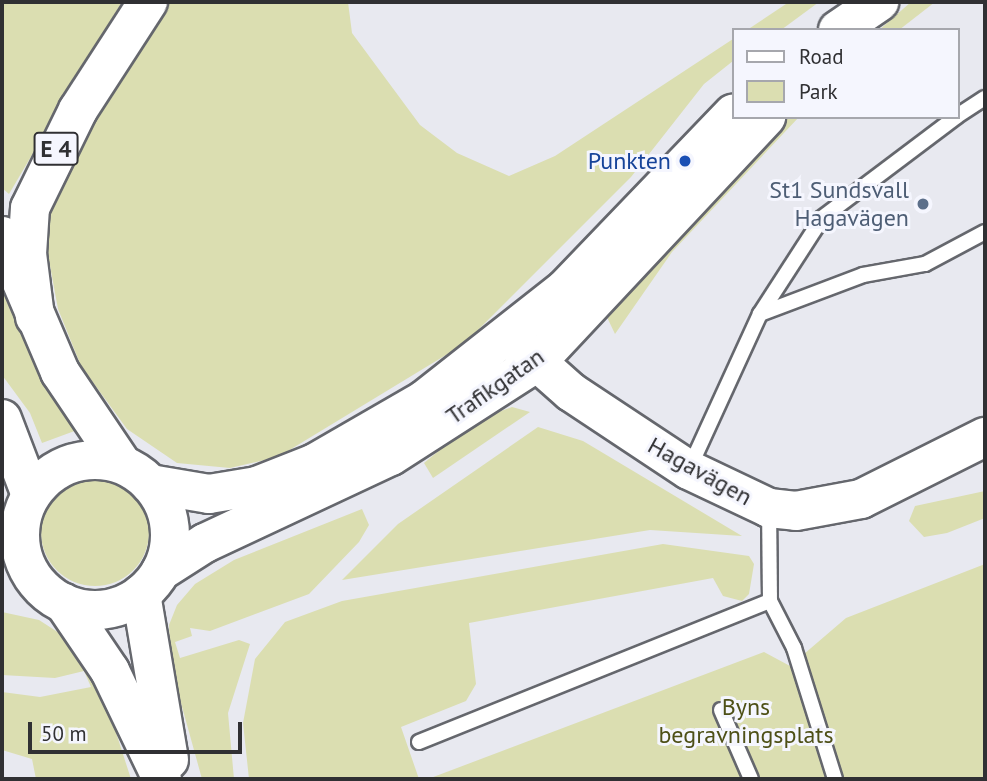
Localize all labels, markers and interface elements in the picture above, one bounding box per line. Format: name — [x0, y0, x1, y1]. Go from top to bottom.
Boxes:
legend — [732, 28, 959, 119]
text: Road — [799, 43, 843, 70]
text: Park — [799, 78, 838, 105]
road number: E 4 — [33, 130, 79, 168]
place label: Punkten — [588, 147, 671, 175]
marker: Punkten — [677, 153, 693, 169]
place label: St1 Sundsvall Hagavägen — [769, 176, 909, 232]
marker: St1 Sundsvall Hagavägen — [915, 196, 931, 212]
street label: Trafikgatan — [440, 342, 550, 430]
street label: Hagavägen — [643, 431, 757, 511]
park label: Byns begravningsplats — [658, 693, 834, 749]
scale bar — [32, 708, 245, 752]
text: 50 m — [41, 720, 87, 747]

